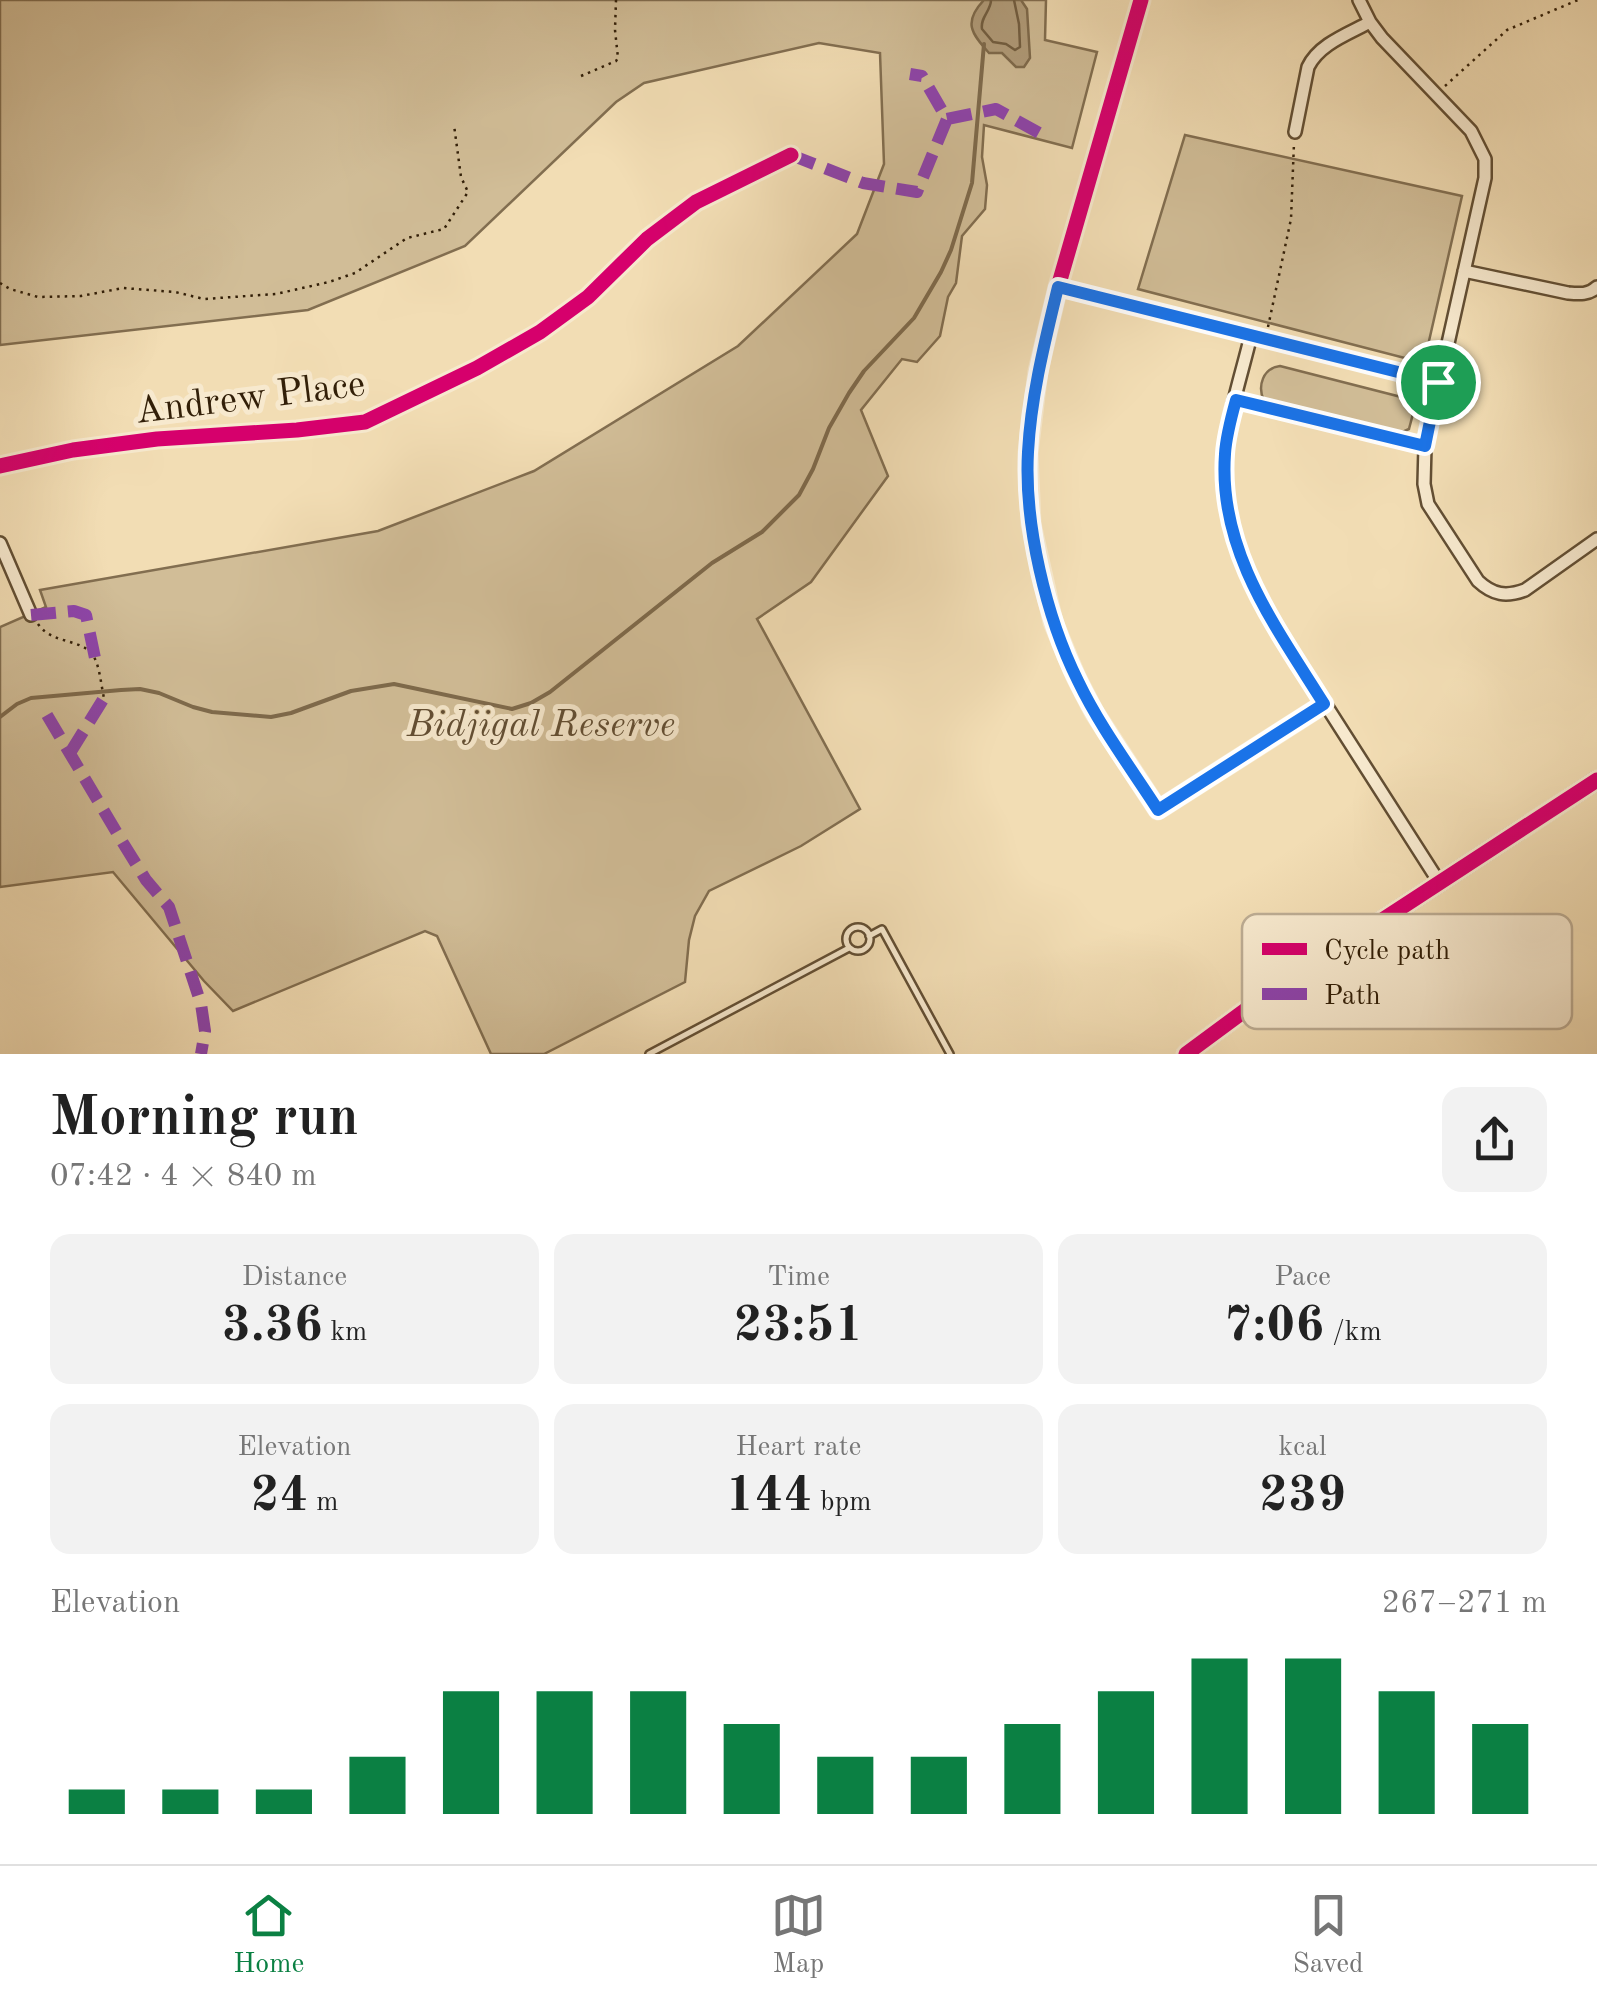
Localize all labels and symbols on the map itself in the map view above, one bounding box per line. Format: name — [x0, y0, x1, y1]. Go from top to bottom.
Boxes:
pin — [1396, 340, 1481, 425]
street label: Andrew Place — [133, 366, 368, 432]
park label: Bidjigal Reserve — [406, 707, 675, 745]
legend — [1242, 914, 1572, 1029]
text: Cycle path — [1324, 938, 1450, 966]
text: Path — [1324, 983, 1381, 1011]

